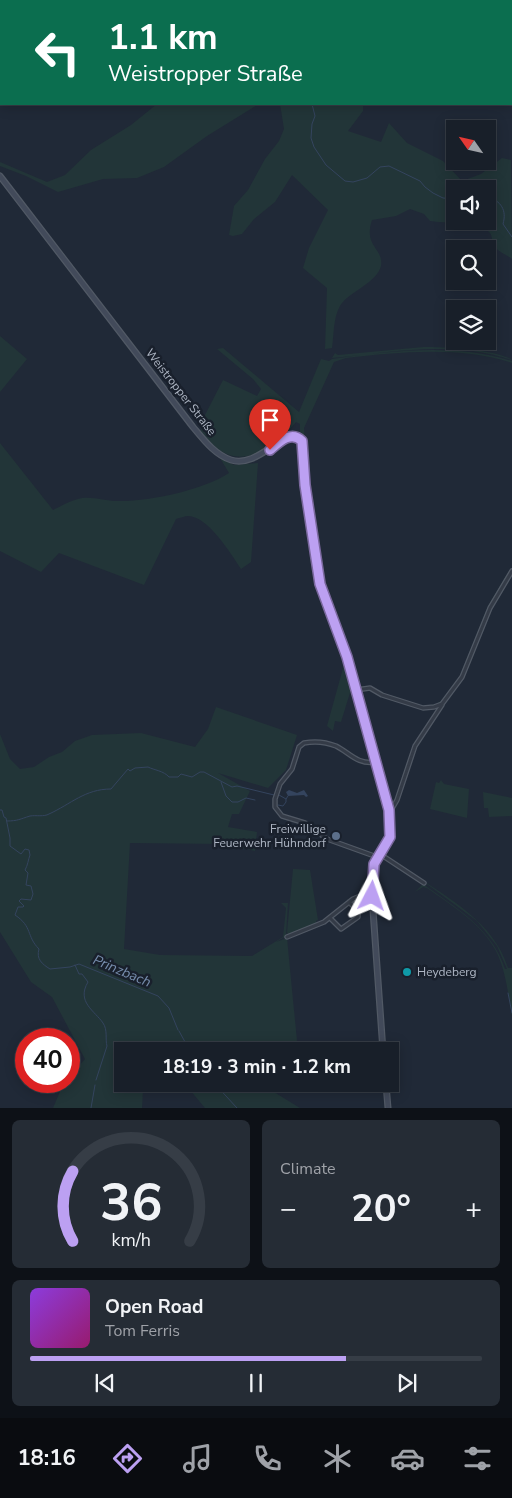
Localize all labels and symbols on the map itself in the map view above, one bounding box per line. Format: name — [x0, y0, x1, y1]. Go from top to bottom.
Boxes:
north arrow — [446, 120, 496, 170]
street label: Weistropper Straße — [142, 345, 220, 439]
pin — [249, 399, 291, 450]
place label: Freiwillige Feuerwehr Hühndorf — [213, 821, 327, 851]
marker: Freiwillige Feuerwehr Hühndorf — [330, 830, 342, 842]
position arrow — [345, 869, 397, 921]
water label: Prinzbach — [90, 950, 154, 992]
place label: Heydeberg — [417, 964, 477, 980]
marker: Heydeberg — [401, 966, 413, 978]
speed limit sign: 40 — [15, 1028, 80, 1093]

